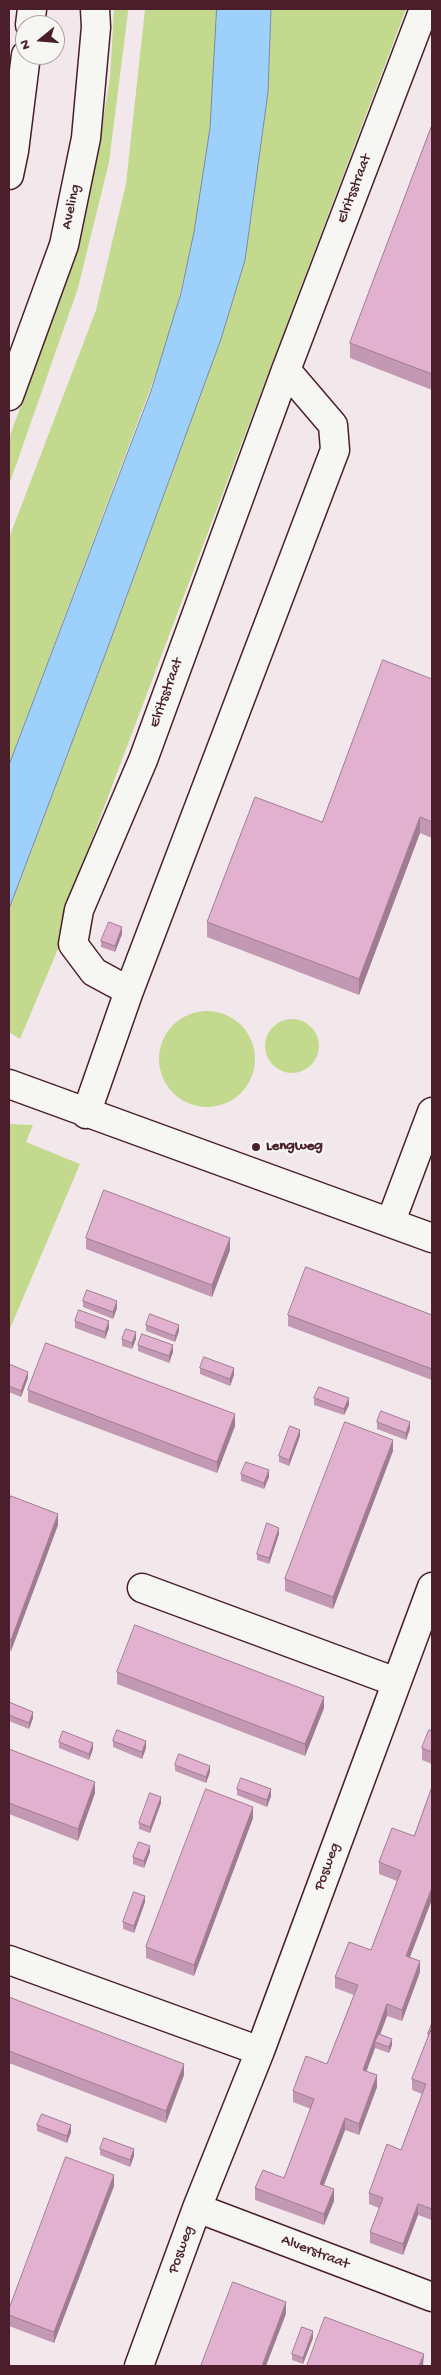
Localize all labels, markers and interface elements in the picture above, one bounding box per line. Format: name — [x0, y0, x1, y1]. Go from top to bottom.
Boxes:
north arrow — [15, 15, 65, 65]
text: N — [17, 37, 36, 51]
street label: Elritsstraat — [334, 152, 376, 226]
street label: Aveling — [58, 183, 86, 231]
street label: Elritsstraat — [146, 656, 188, 730]
place label: Lengweg — [266, 1138, 323, 1156]
marker: Lengweg — [250, 1141, 262, 1153]
street label: Posweg — [311, 1841, 345, 1893]
street label: Posweg — [165, 2224, 199, 2276]
street label: Alverstraat — [278, 2232, 352, 2274]

